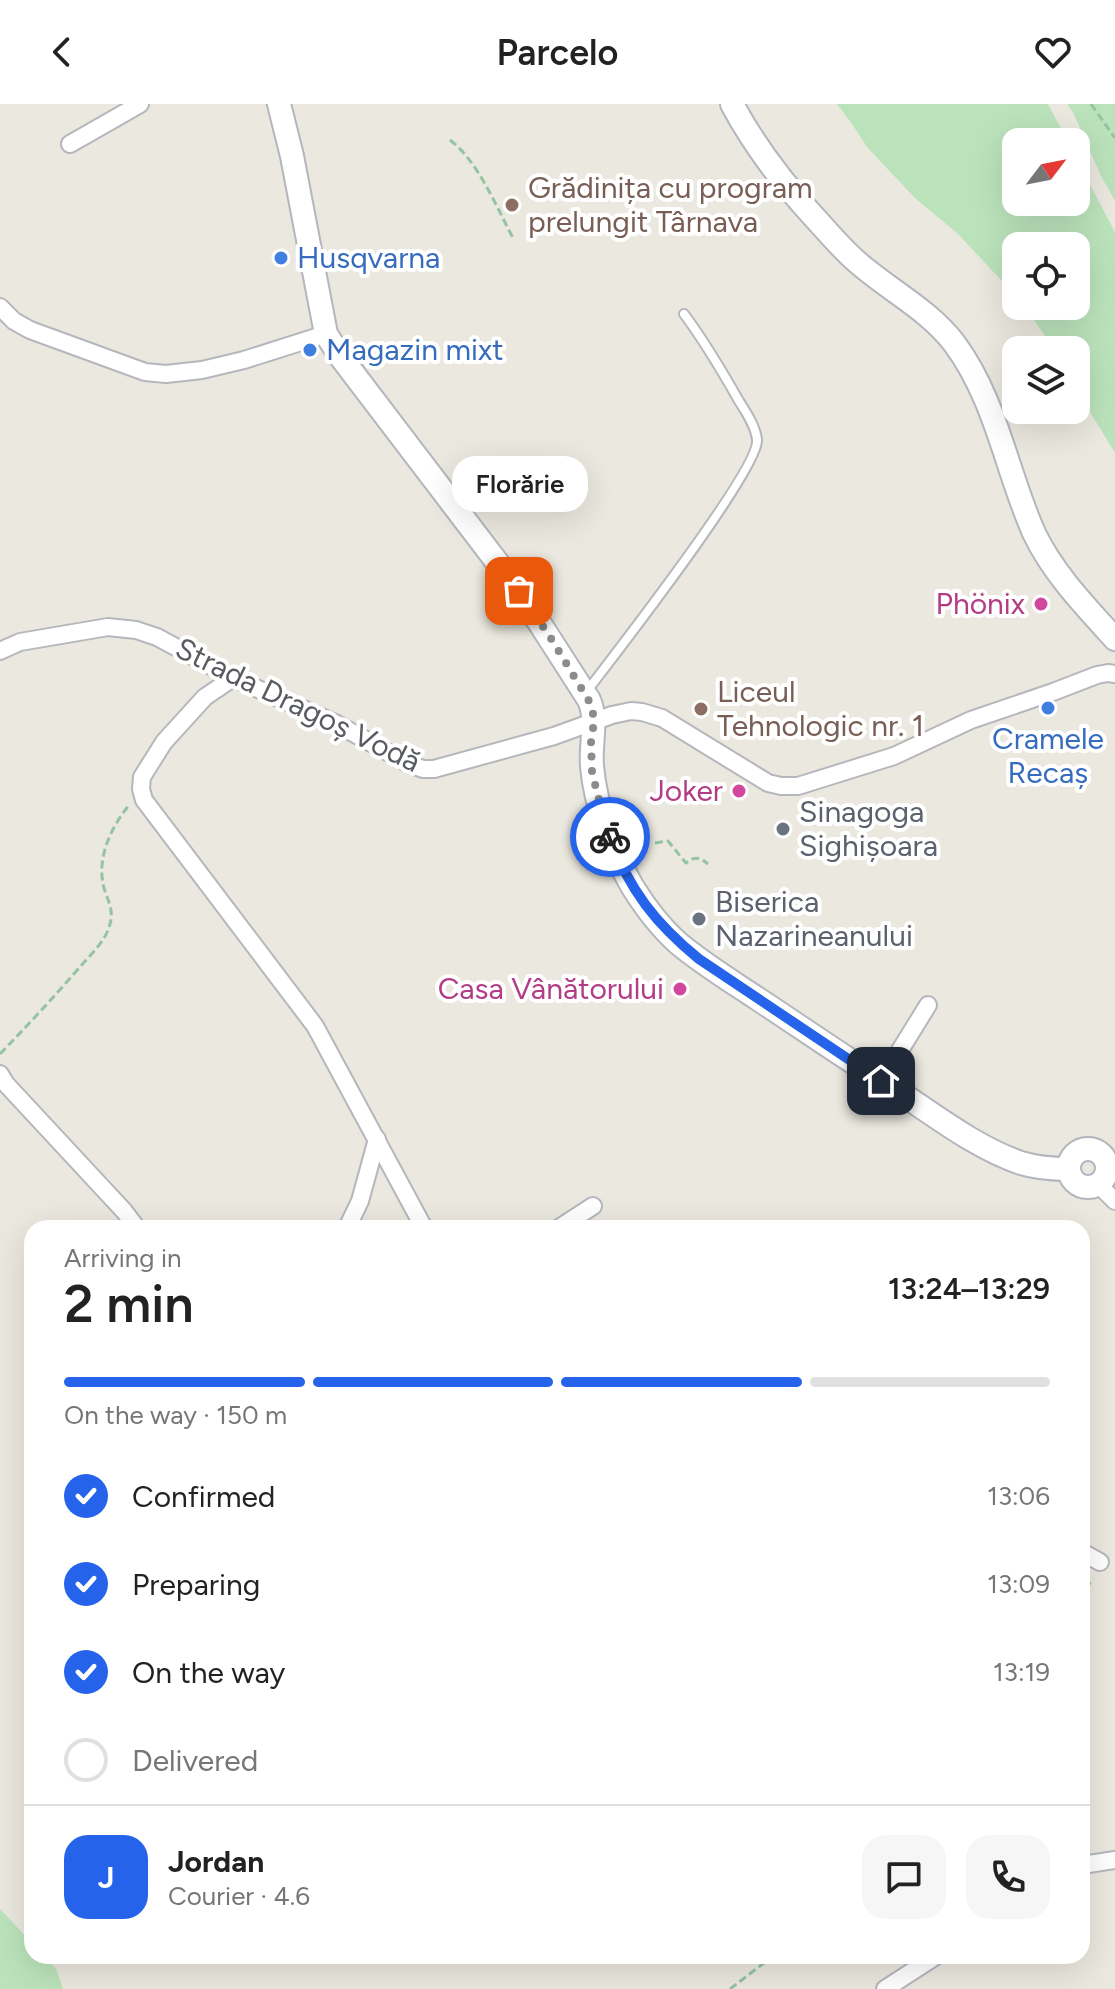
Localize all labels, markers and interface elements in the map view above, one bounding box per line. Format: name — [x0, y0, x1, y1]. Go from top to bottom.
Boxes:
icon: back — [40, 30, 84, 74]
icon: heart — [1031, 30, 1075, 74]
text: Parcelo — [497, 31, 618, 74]
north arrow — [1002, 128, 1090, 216]
map controls — [1002, 128, 1090, 424]
place label: Grădinița cu program prelungit Târnava — [528, 169, 813, 240]
marker: Grădinița cu program prelungit Târnava — [503, 196, 521, 214]
button: locate — [1002, 232, 1090, 320]
place label: Husqvarna — [297, 239, 440, 276]
marker: Husqvarna — [272, 249, 290, 267]
place label: Magazin mixt — [326, 331, 504, 368]
button: layers — [1002, 336, 1090, 424]
marker: Magazin mixt — [301, 341, 319, 359]
callout: Florărie — [451, 455, 587, 511]
text: Florărie — [476, 468, 564, 500]
pin — [485, 557, 553, 625]
icon: bag — [497, 569, 541, 613]
place label: Phönix — [936, 585, 1025, 622]
marker: Phönix — [1032, 595, 1050, 613]
street label: Strada Dragoș Vodă — [170, 629, 427, 780]
place label: Liceul Tehnologic nr. 1 — [717, 673, 924, 744]
marker: Cramele Recaș — [1039, 699, 1057, 717]
marker: Liceul Tehnologic nr. 1 — [692, 700, 710, 718]
place label: Cramele Recaș — [992, 720, 1104, 791]
place label: Joker — [649, 772, 723, 809]
marker: Joker — [730, 782, 748, 800]
place label: Sinagoga Sighișoara — [799, 793, 938, 864]
courier — [570, 797, 650, 877]
icon: bike — [588, 815, 632, 859]
marker: Sinagoga Sighișoara — [774, 820, 792, 838]
place label: Biserica Nazarineanului — [715, 883, 913, 954]
marker: Biserica Nazarineanului — [690, 910, 708, 928]
place label: Casa Vânătorului — [438, 970, 664, 1007]
marker: Casa Vânătorului — [671, 980, 689, 998]
pin — [847, 1047, 915, 1115]
icon: home — [859, 1059, 903, 1103]
text: Arriving in — [64, 1242, 182, 1274]
text: 13:24–13:29 — [888, 1270, 1050, 1307]
text: 2 min — [64, 1273, 193, 1335]
text: On the way · 150 m — [64, 1399, 287, 1431]
icon: check — [64, 1474, 108, 1518]
text: Confirmed — [132, 1478, 275, 1515]
text: 13:06 — [987, 1480, 1050, 1512]
icon: check — [64, 1562, 108, 1606]
text: Preparing — [132, 1566, 260, 1603]
text: 13:09 — [987, 1568, 1050, 1600]
icon: check — [64, 1650, 108, 1694]
text: On the way — [132, 1654, 285, 1691]
text: 13:19 — [993, 1656, 1050, 1688]
text: Delivered — [132, 1742, 258, 1779]
button: chat — [862, 1835, 946, 1919]
button: phone — [966, 1835, 1050, 1919]
text: Jordan — [168, 1843, 264, 1880]
text: J — [98, 1859, 114, 1896]
text: Courier · 4.6 — [168, 1880, 310, 1912]

